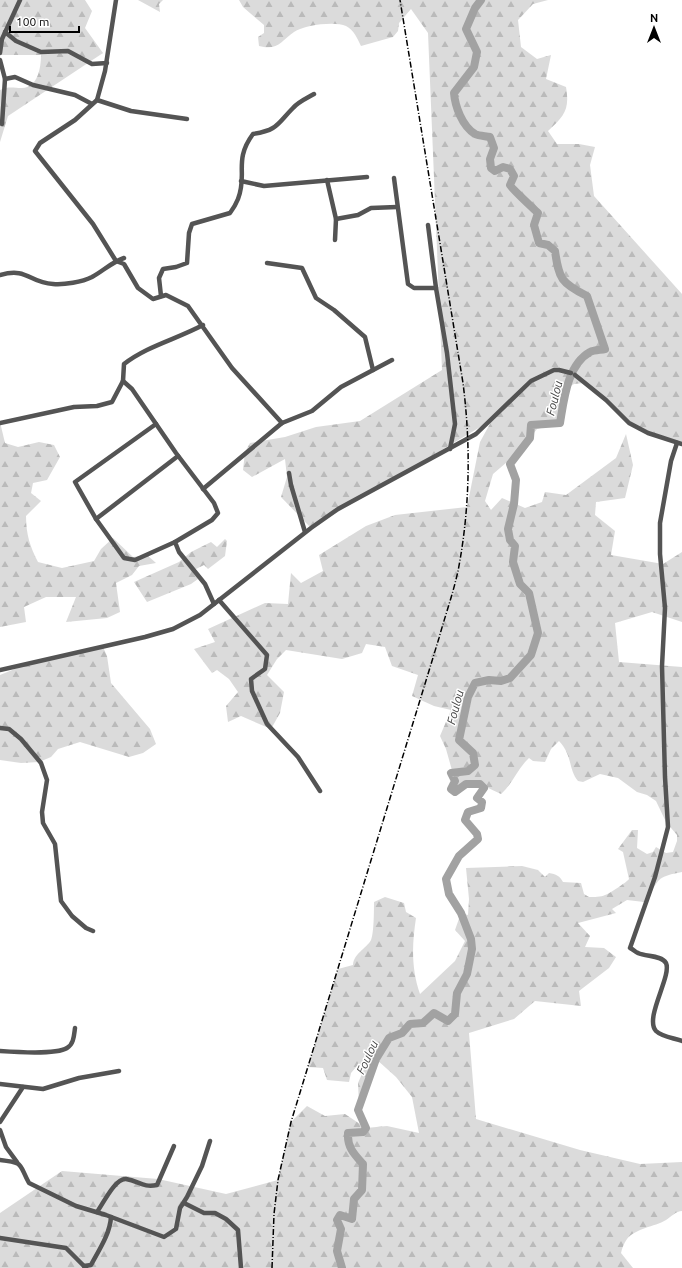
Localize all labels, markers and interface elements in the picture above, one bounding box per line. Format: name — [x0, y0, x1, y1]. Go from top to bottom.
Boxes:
scale bar — [10, 8, 79, 34]
north arrow — [634, 8, 674, 48]
text: N — [650, 12, 658, 24]
text: 100 m — [16, 15, 49, 28]
water label: Foulou — [543, 379, 565, 417]
water label: Foulou — [444, 688, 466, 726]
water label: Foulou — [354, 1038, 381, 1076]

